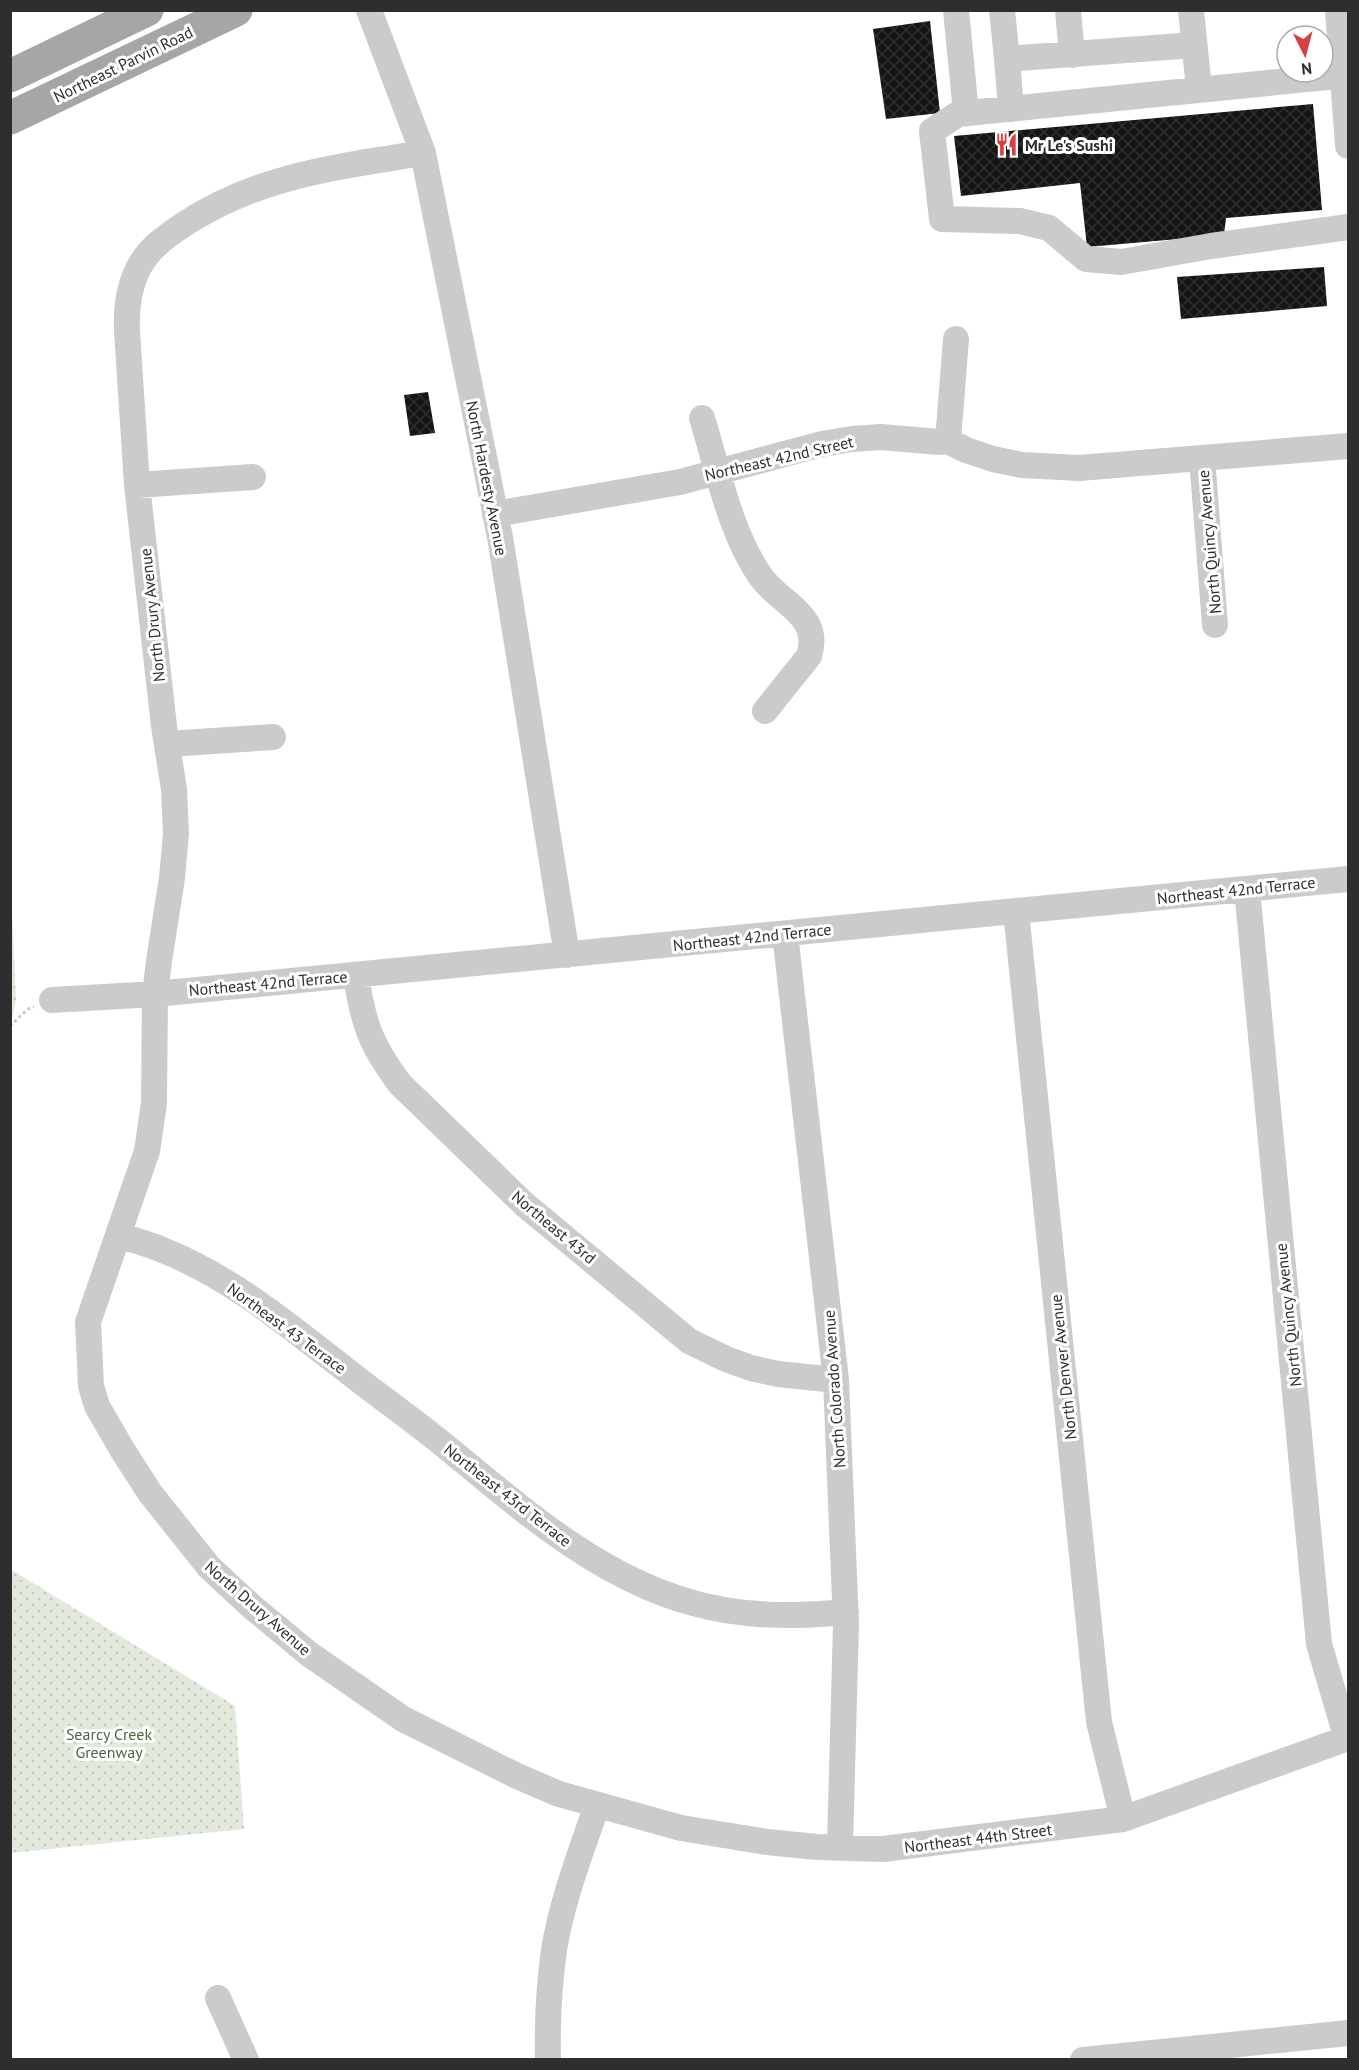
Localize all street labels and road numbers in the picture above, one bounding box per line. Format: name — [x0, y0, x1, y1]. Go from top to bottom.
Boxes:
street label: Northeast Parvin Road — [50, 22, 196, 106]
street label: North Hardesty Avenue — [462, 399, 512, 557]
street label: Northeast 42nd Street — [703, 431, 856, 485]
street label: North Quincy Avenue — [1193, 469, 1225, 615]
street label: North Drury Avenue — [135, 547, 169, 683]
street label: Northeast 42nd Terrace — [1156, 872, 1316, 908]
street label: Northeast 42nd Terrace — [672, 919, 832, 955]
street label: Northeast 42nd Terrace — [188, 966, 348, 1000]
street label: Northeast 43rd — [508, 1186, 600, 1268]
street label: North Quincy Avenue — [1271, 1242, 1305, 1388]
street label: Northeast 43 Terrace — [224, 1278, 350, 1378]
street label: North Denver Avenue — [1045, 1293, 1081, 1441]
street label: North Colorado Avenue — [818, 1309, 850, 1469]
street label: Northeast 43rd Terrace — [440, 1439, 576, 1551]
street label: North Drury Avenue — [201, 1556, 315, 1660]
street label: Northeast 44th Street — [903, 1819, 1054, 1857]

